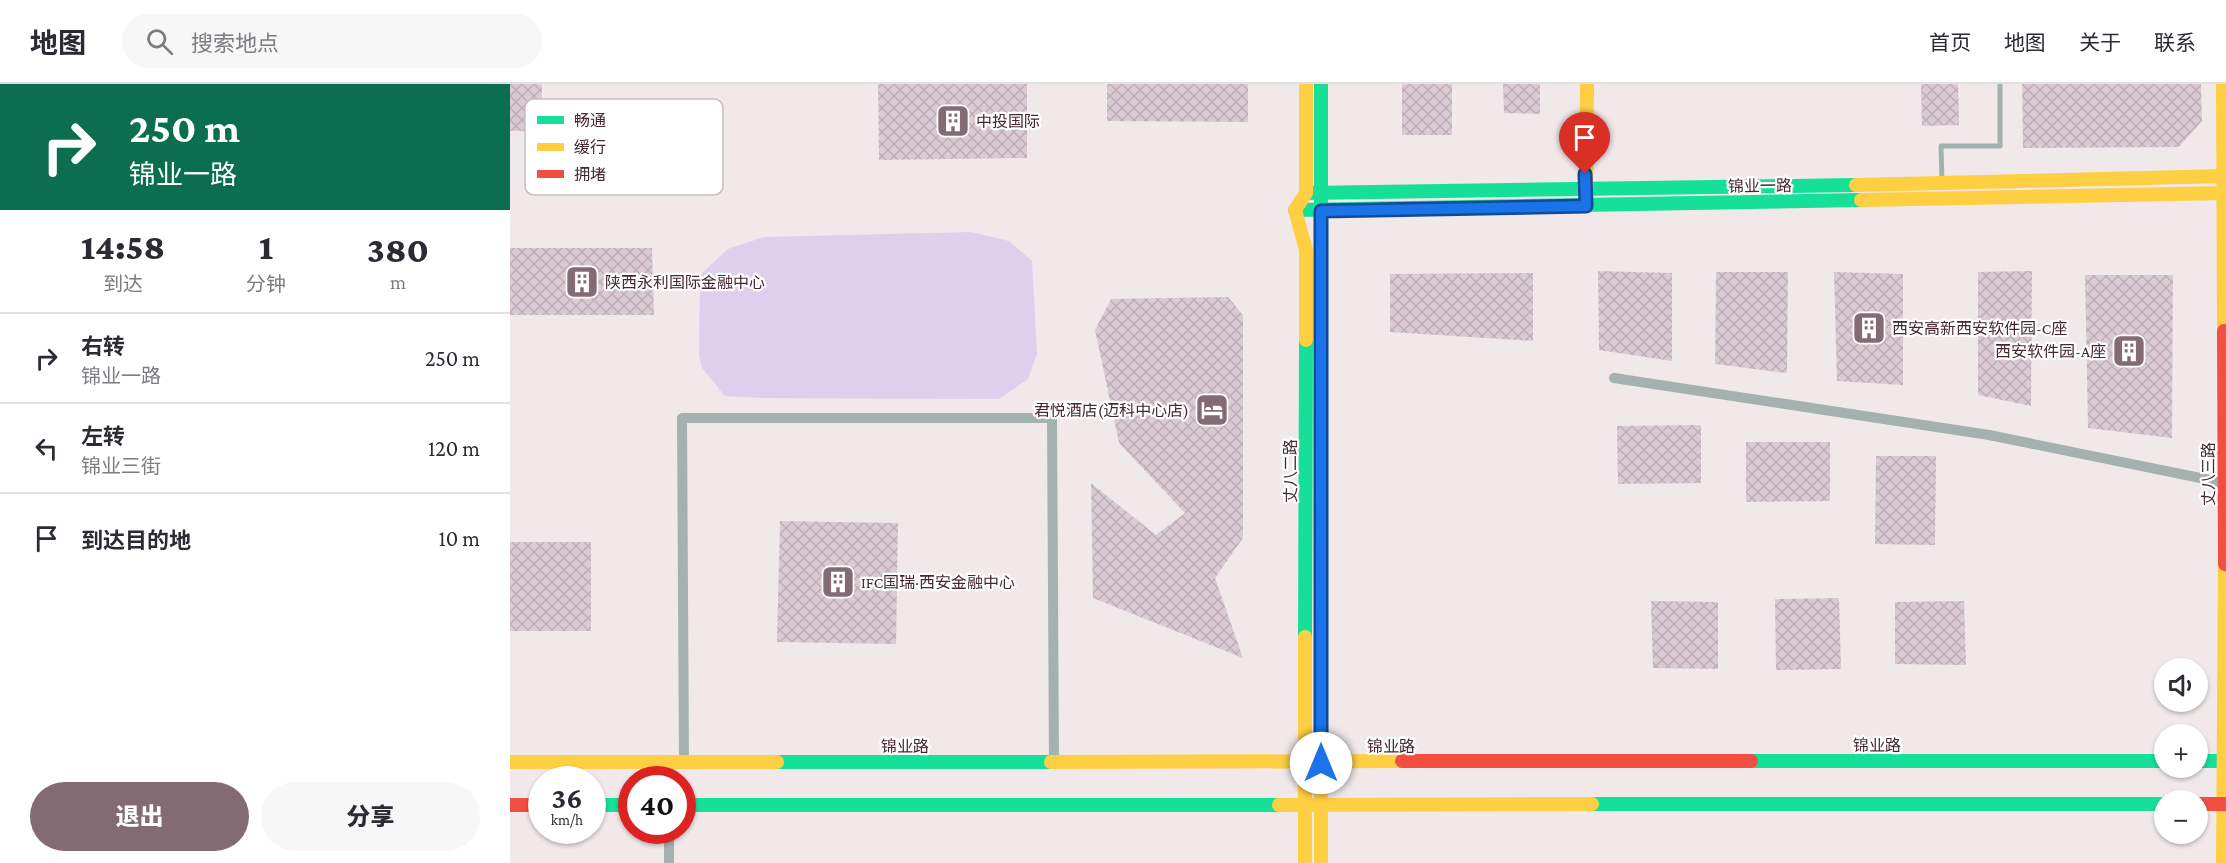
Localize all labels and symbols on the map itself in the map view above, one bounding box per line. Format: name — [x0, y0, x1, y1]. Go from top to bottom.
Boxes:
legend — [525, 99, 723, 195]
building icon: 中投国际 — [935, 103, 971, 139]
text: 畅通 — [574, 112, 606, 129]
pin — [1559, 112, 1610, 174]
place label: 中投国际 — [976, 113, 1040, 130]
text: 缓行 — [574, 139, 606, 156]
text: 拥堵 — [574, 166, 606, 183]
street label: 锦业一路 — [1728, 177, 1792, 195]
building icon: 陕西永利国际金融中心 — [564, 264, 600, 300]
place label: 陕西永利国际金融中心 — [605, 274, 765, 291]
building icon: 西安高新西安软件园-C座 — [1851, 310, 1887, 346]
place label: 西安高新西安软件园-C座 — [1892, 320, 2067, 337]
building icon: 西安软件园-A座 — [2111, 333, 2147, 369]
place label: 西安软件园-A座 — [1995, 343, 2106, 360]
hotel icon: 君悦酒店(迈科中心店) — [1194, 392, 1230, 428]
place label: 君悦酒店(迈科中心店) — [1034, 402, 1189, 420]
street label: 丈八二路 — [1282, 439, 1299, 503]
street label: 丈八三路 — [2200, 442, 2217, 506]
building icon: IFC国瑞·西安金融中心 — [820, 564, 856, 600]
place label: IFC国瑞·西安金融中心 — [861, 574, 1015, 591]
position arrow — [1289, 731, 1353, 795]
street label: 锦业路 — [1853, 737, 1901, 754]
street label: 锦业路 — [881, 738, 929, 755]
street label: 锦业路 — [1367, 738, 1415, 755]
speed limit sign: 40 — [618, 766, 696, 844]

